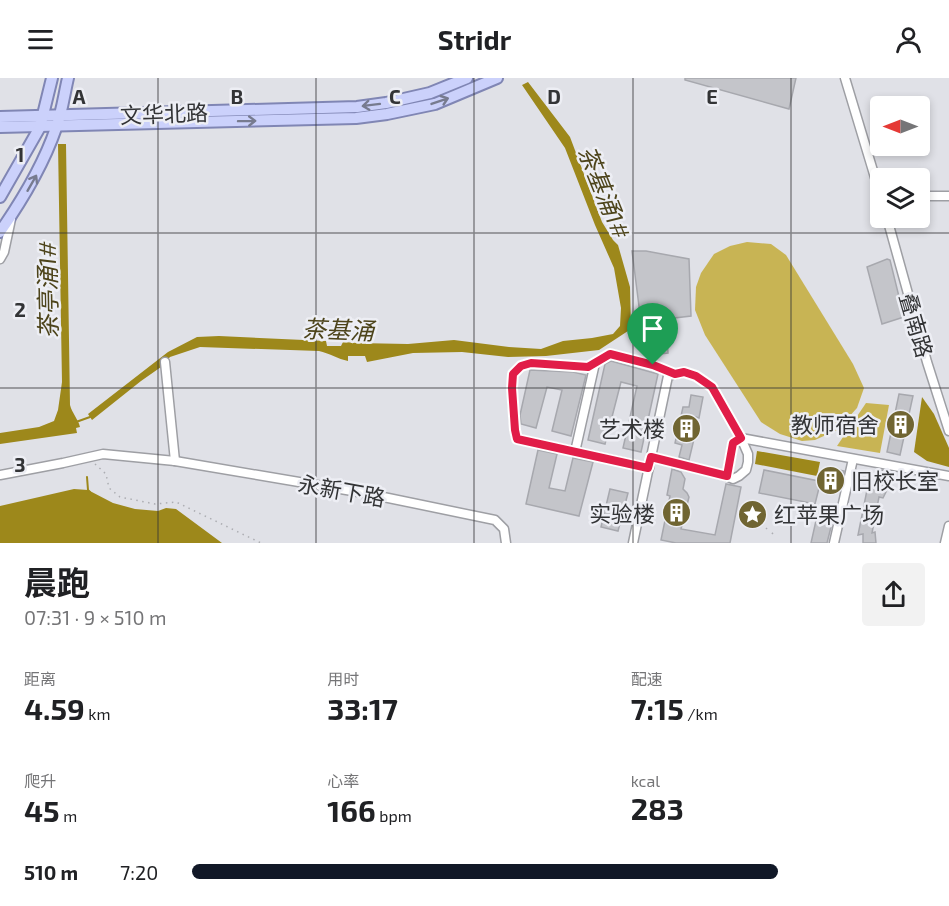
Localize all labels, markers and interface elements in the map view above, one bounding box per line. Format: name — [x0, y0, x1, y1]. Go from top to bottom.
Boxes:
icon: menu — [24, 23, 57, 56]
text: Stridr — [438, 23, 511, 55]
icon: person — [892, 23, 925, 56]
text: A — [72, 84, 86, 108]
text: B — [231, 84, 243, 108]
text: C — [389, 84, 401, 108]
text: D — [547, 84, 561, 108]
text: E — [706, 84, 718, 108]
one-way arrow — [431, 95, 449, 106]
north arrow — [870, 96, 930, 156]
map controls — [870, 96, 930, 228]
street label: 文华北路 — [120, 98, 208, 128]
one-way arrow — [361, 100, 381, 111]
one-way arrow — [237, 115, 257, 127]
water label: 茶基涌1# — [573, 141, 637, 243]
text: 1 — [16, 142, 24, 166]
button: layers — [870, 168, 930, 228]
one-way arrow — [26, 175, 38, 192]
water label: 茶亭涌1# — [32, 240, 62, 339]
street label: 叠南路 — [895, 290, 939, 360]
text: 2 — [14, 297, 26, 321]
pin — [627, 303, 678, 365]
icon: arrive — [636, 312, 669, 345]
water label: 茶基涌 — [302, 313, 377, 345]
building icon: 教师宿舍 — [884, 408, 916, 440]
place label: 教师宿舍 — [791, 411, 879, 437]
building icon: 艺术楼 — [670, 412, 702, 444]
place label: 艺术楼 — [599, 415, 665, 441]
text: 3 — [14, 452, 26, 476]
building icon: 旧校长室 — [814, 464, 846, 496]
place label: 旧校长室 — [851, 467, 939, 493]
street label: 永新下路 — [296, 470, 388, 510]
building icon: 实验楼 — [660, 497, 692, 529]
place icon: 红苹果广场 — [737, 498, 769, 530]
place label: 实验楼 — [589, 500, 655, 526]
place label: 红苹果广场 — [774, 501, 884, 527]
text: 晨跑 — [24, 562, 90, 602]
button: share — [862, 563, 925, 626]
text: 07:31 · 9 × 510 m — [24, 605, 167, 629]
text: 距离 — [24, 669, 56, 688]
text: 用时 — [327, 669, 359, 688]
text: 配速 — [631, 669, 663, 688]
text: 4.59 — [24, 690, 85, 726]
text: 33:17 — [327, 690, 398, 726]
text: 7:15 — [631, 690, 684, 726]
text: km — [85, 704, 110, 723]
text: /km — [684, 704, 718, 723]
text: 爬升 — [24, 771, 56, 790]
text: 心率 — [327, 771, 359, 790]
text: kcal — [631, 771, 660, 790]
text: 283 — [631, 790, 684, 826]
text: 45 — [24, 792, 60, 828]
text: 166 — [327, 792, 376, 828]
text: m — [60, 806, 77, 825]
text: bpm — [376, 806, 412, 825]
text: 510 m — [24, 860, 78, 884]
text: 7:20 — [120, 860, 158, 884]

